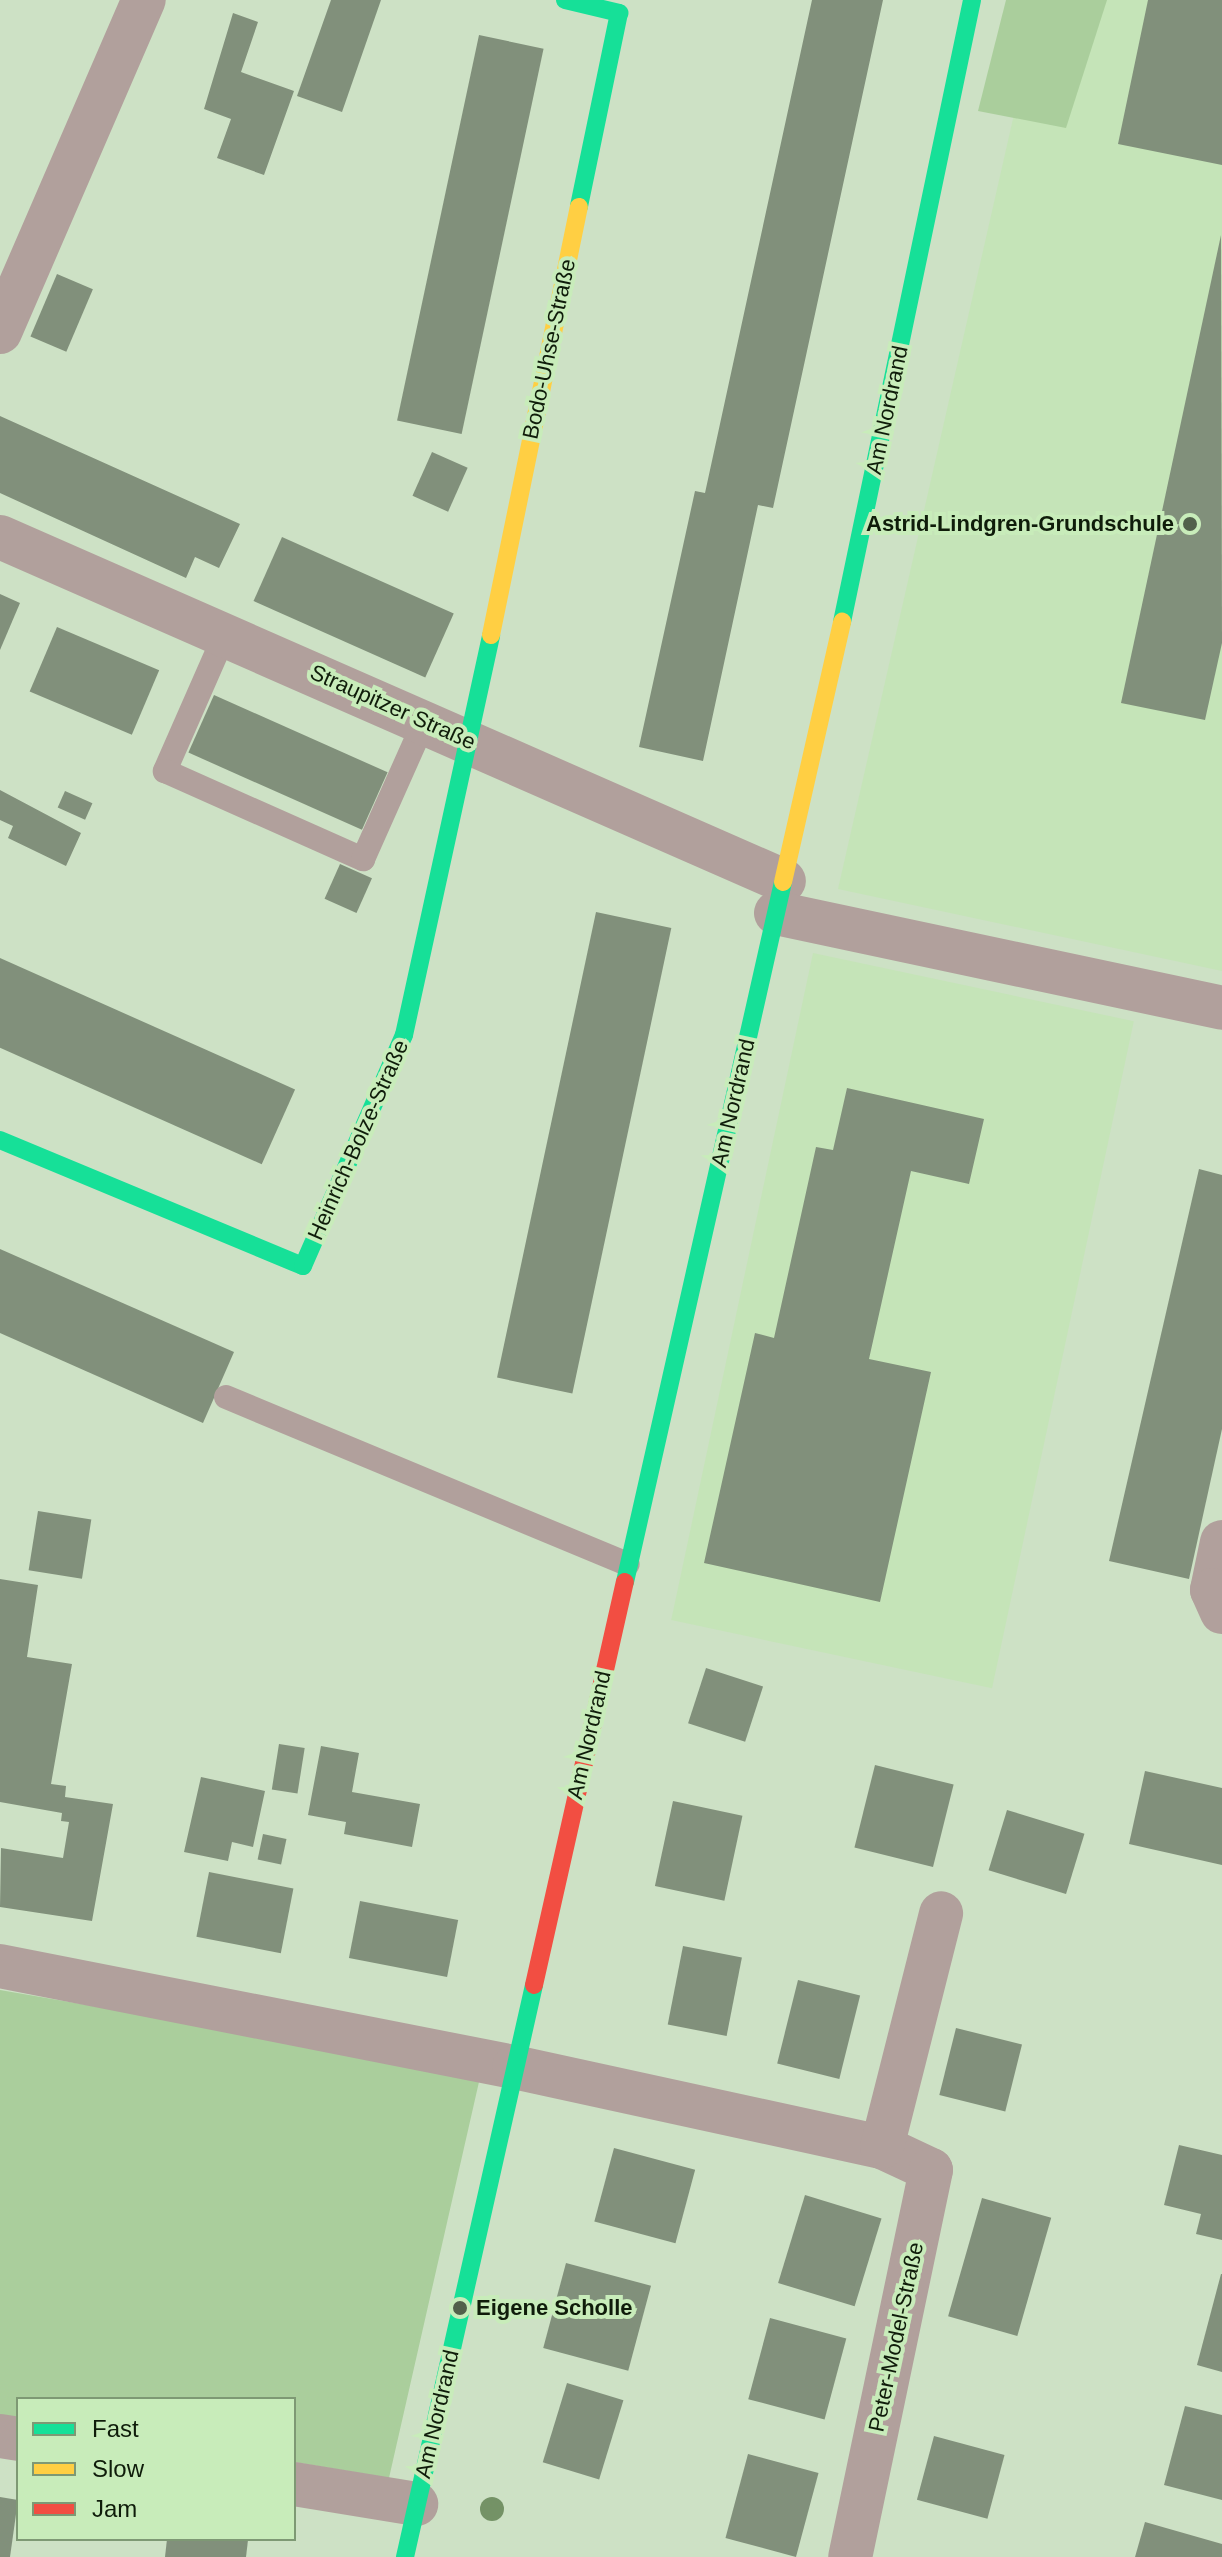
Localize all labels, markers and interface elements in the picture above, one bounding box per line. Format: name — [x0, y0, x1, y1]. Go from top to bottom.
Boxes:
street label: Bodo-Uhse-Straße — [517, 257, 581, 441]
street label: Am Nordrand — [860, 343, 914, 477]
place label: Astrid-Lindgren-Grundschule — [866, 511, 1174, 537]
marker: Astrid-Lindgren-Grundschule — [1181, 515, 1199, 533]
street label: Straupitzer Straße — [306, 659, 480, 755]
street label: Heinrich-Bolze-Straße — [302, 1036, 414, 1244]
street label: Am Nordrand — [705, 1036, 761, 1170]
street label: Am Nordrand — [561, 1668, 617, 1802]
street label: Peter-Model-Straße — [863, 2240, 929, 2434]
place label: Eigene Scholle — [476, 2295, 632, 2321]
marker: Eigene Scholle — [451, 2299, 469, 2317]
street label: Am Nordrand — [409, 2347, 465, 2481]
legend — [16, 2397, 296, 2541]
text: Fast — [92, 2415, 139, 2442]
text: Slow — [92, 2455, 144, 2482]
text: Jam — [92, 2495, 137, 2522]

